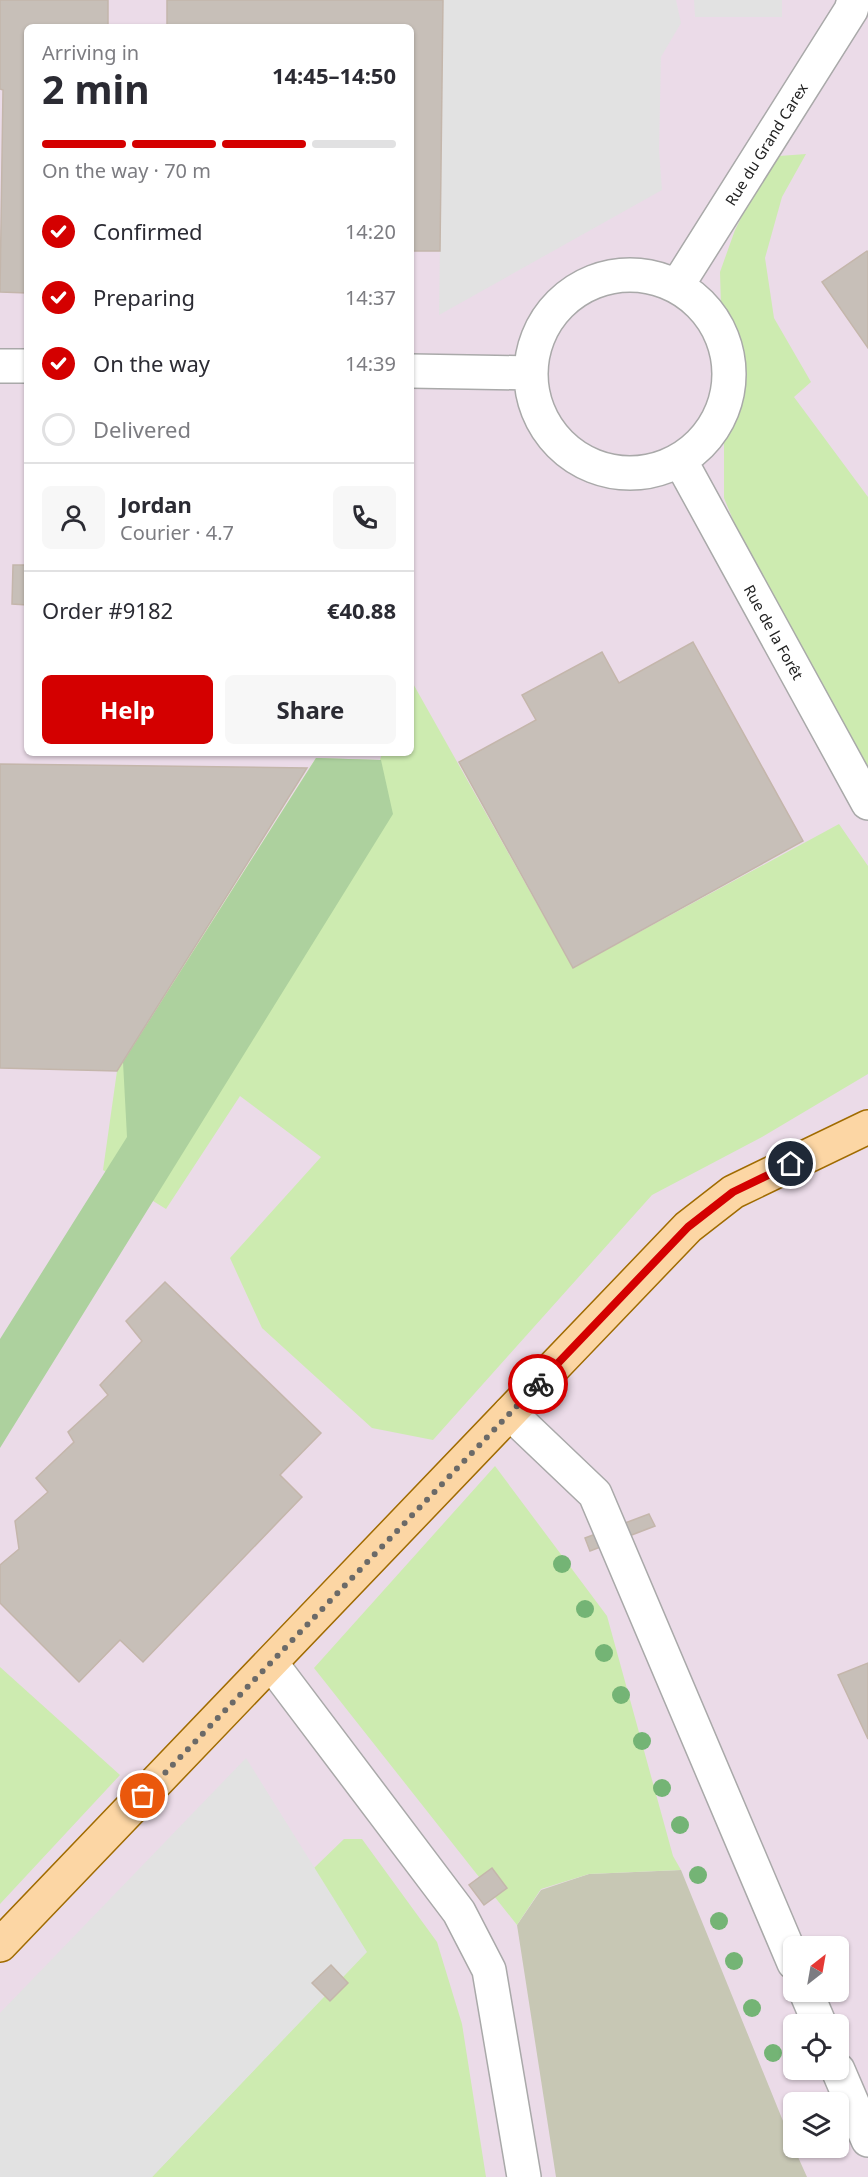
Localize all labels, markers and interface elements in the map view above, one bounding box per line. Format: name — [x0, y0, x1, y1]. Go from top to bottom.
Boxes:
text: Arriving in — [42, 39, 139, 66]
text: 14:45–14:50 — [272, 60, 396, 90]
text: 2 min — [42, 62, 149, 115]
street label: Rue du Grand Carex — [720, 79, 812, 209]
text: On the way · 70 m — [42, 157, 211, 184]
icon: check — [42, 215, 75, 248]
text: Confirmed — [93, 216, 203, 246]
text: 14:20 — [345, 218, 396, 245]
icon: check — [42, 281, 75, 314]
text: Preparing — [93, 282, 195, 312]
text: 14:37 — [345, 284, 396, 311]
icon: check — [42, 347, 75, 380]
text: On the way — [93, 348, 210, 378]
text: 14:39 — [345, 350, 396, 377]
text: Delivered — [93, 414, 191, 444]
button: person — [42, 486, 105, 549]
button: phone — [333, 486, 396, 549]
text: Jordan — [120, 489, 192, 519]
text: Courier · 4.7 — [120, 519, 234, 546]
street label: Rue de la Forêt — [740, 581, 809, 683]
text: Order #9182 — [42, 595, 173, 625]
text: €40.88 — [327, 595, 396, 625]
button: Help — [42, 675, 213, 744]
button: Share — [225, 675, 396, 744]
pin — [765, 1138, 816, 1189]
icon: home — [774, 1147, 807, 1180]
courier — [508, 1354, 568, 1414]
icon: bike — [522, 1368, 555, 1401]
pin — [117, 1770, 168, 1821]
icon: bag — [126, 1779, 159, 1812]
north arrow — [783, 1936, 849, 2002]
map controls — [783, 1936, 849, 2158]
button: locate — [783, 2014, 849, 2080]
button: layers — [783, 2092, 849, 2158]

